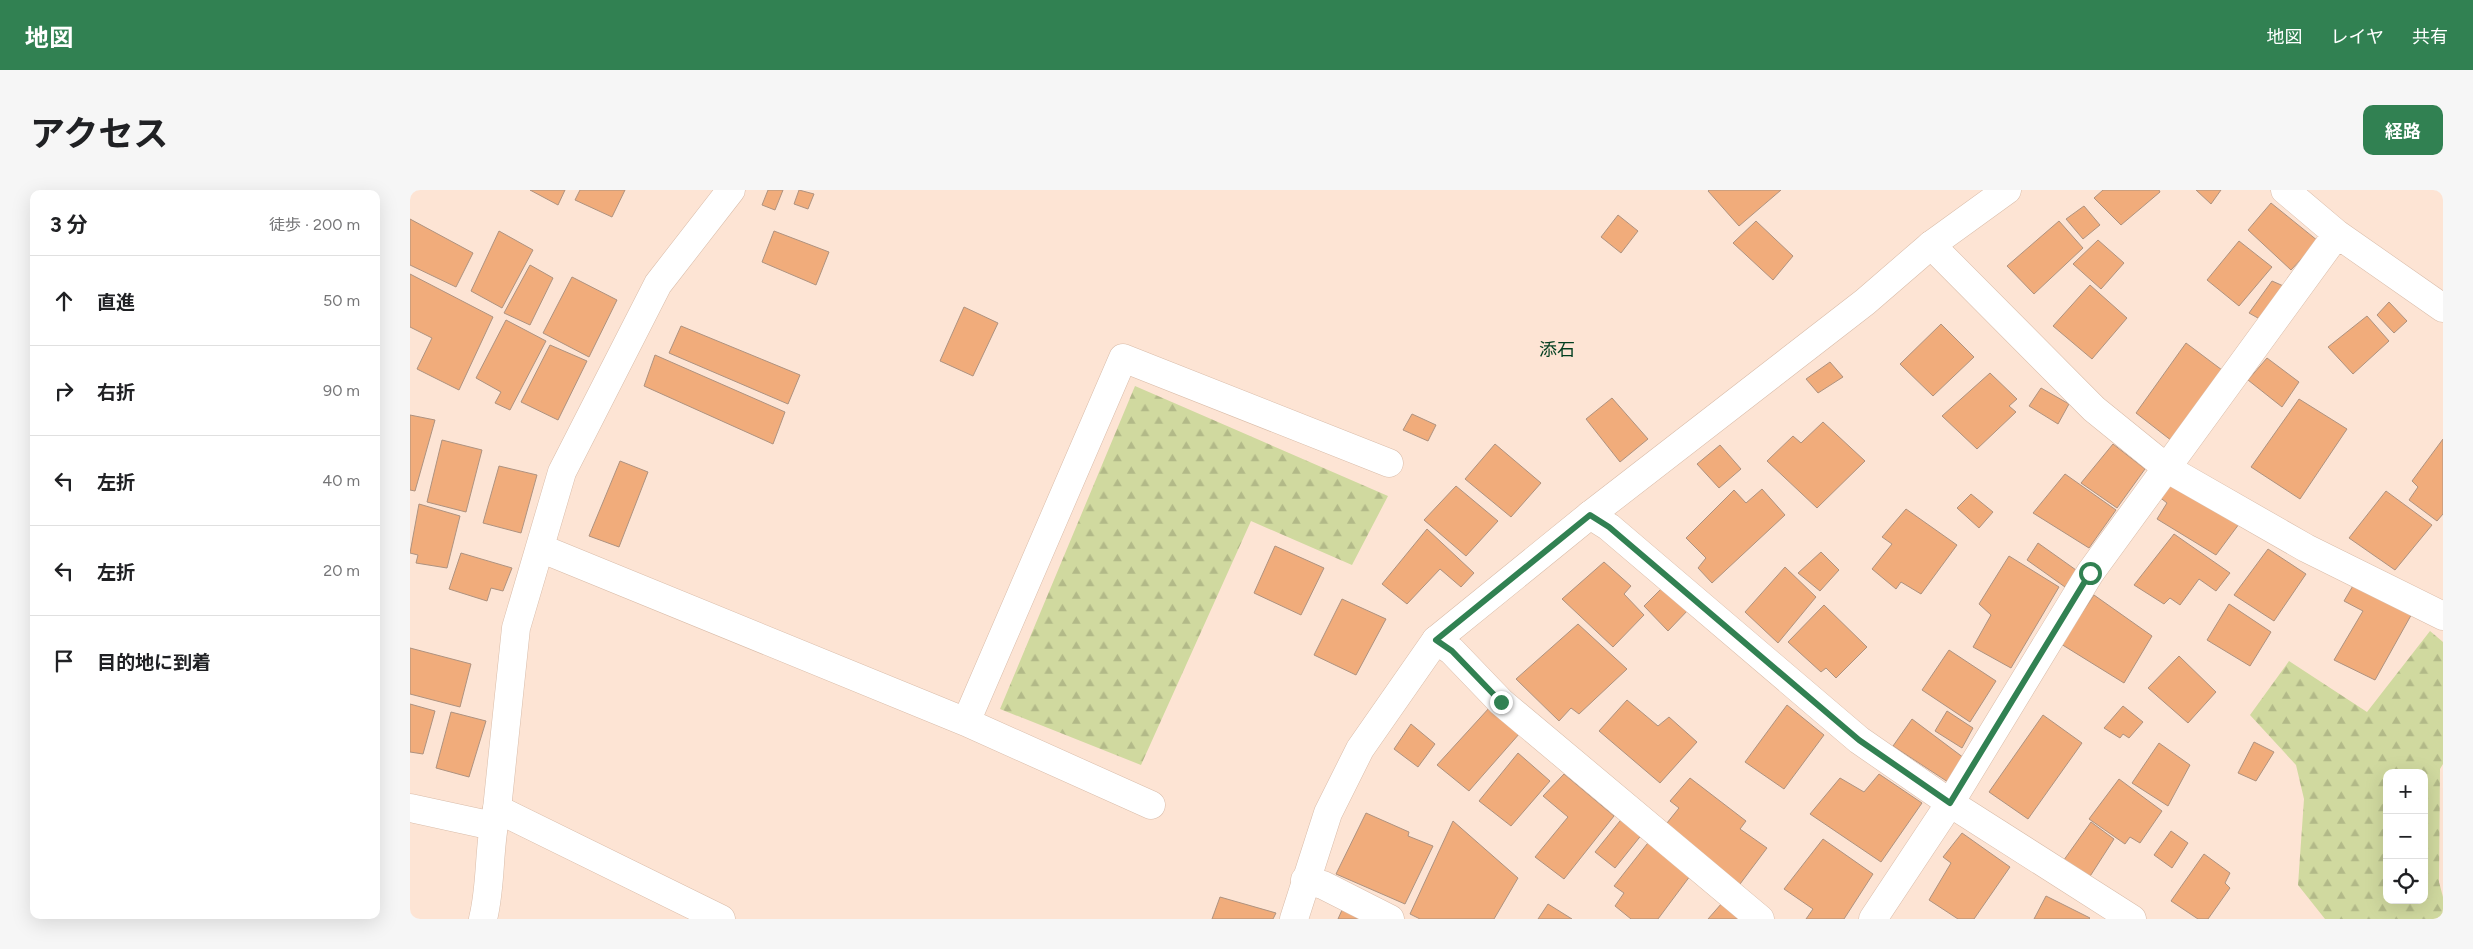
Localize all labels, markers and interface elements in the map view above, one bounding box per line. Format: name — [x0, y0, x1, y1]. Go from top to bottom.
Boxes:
text: 地図 — [25, 23, 73, 52]
text: 地図 — [2267, 26, 2303, 48]
text: レイヤ — [2331, 26, 2384, 48]
text: 共有 — [2412, 26, 2448, 48]
button: 経路 — [2363, 105, 2443, 155]
text: アクセス — [30, 113, 168, 155]
text: 3 分 — [50, 212, 88, 237]
text: 徒歩 · 200 m — [269, 215, 360, 234]
icon: ahead — [50, 287, 78, 315]
text: 直進 — [97, 291, 135, 314]
text: 50 m — [323, 291, 360, 310]
district label: 添石 — [1539, 339, 1575, 361]
icon: right — [50, 377, 78, 405]
text: 右折 — [97, 381, 135, 404]
text: 90 m — [323, 381, 360, 400]
icon: left — [50, 467, 78, 495]
text: 左折 — [97, 471, 135, 494]
text: 40 m — [322, 471, 360, 490]
icon: left — [50, 557, 78, 585]
text: 左折 — [97, 561, 135, 584]
text: 20 m — [323, 561, 360, 580]
route start — [2079, 562, 2102, 585]
icon: arrive — [50, 647, 78, 675]
text: 目的地に到着 — [97, 651, 211, 674]
route end — [1490, 691, 1513, 714]
map controls — [2383, 769, 2428, 904]
button: + — [2383, 769, 2428, 814]
button: − — [2383, 814, 2428, 859]
button: locate — [2383, 859, 2428, 904]

